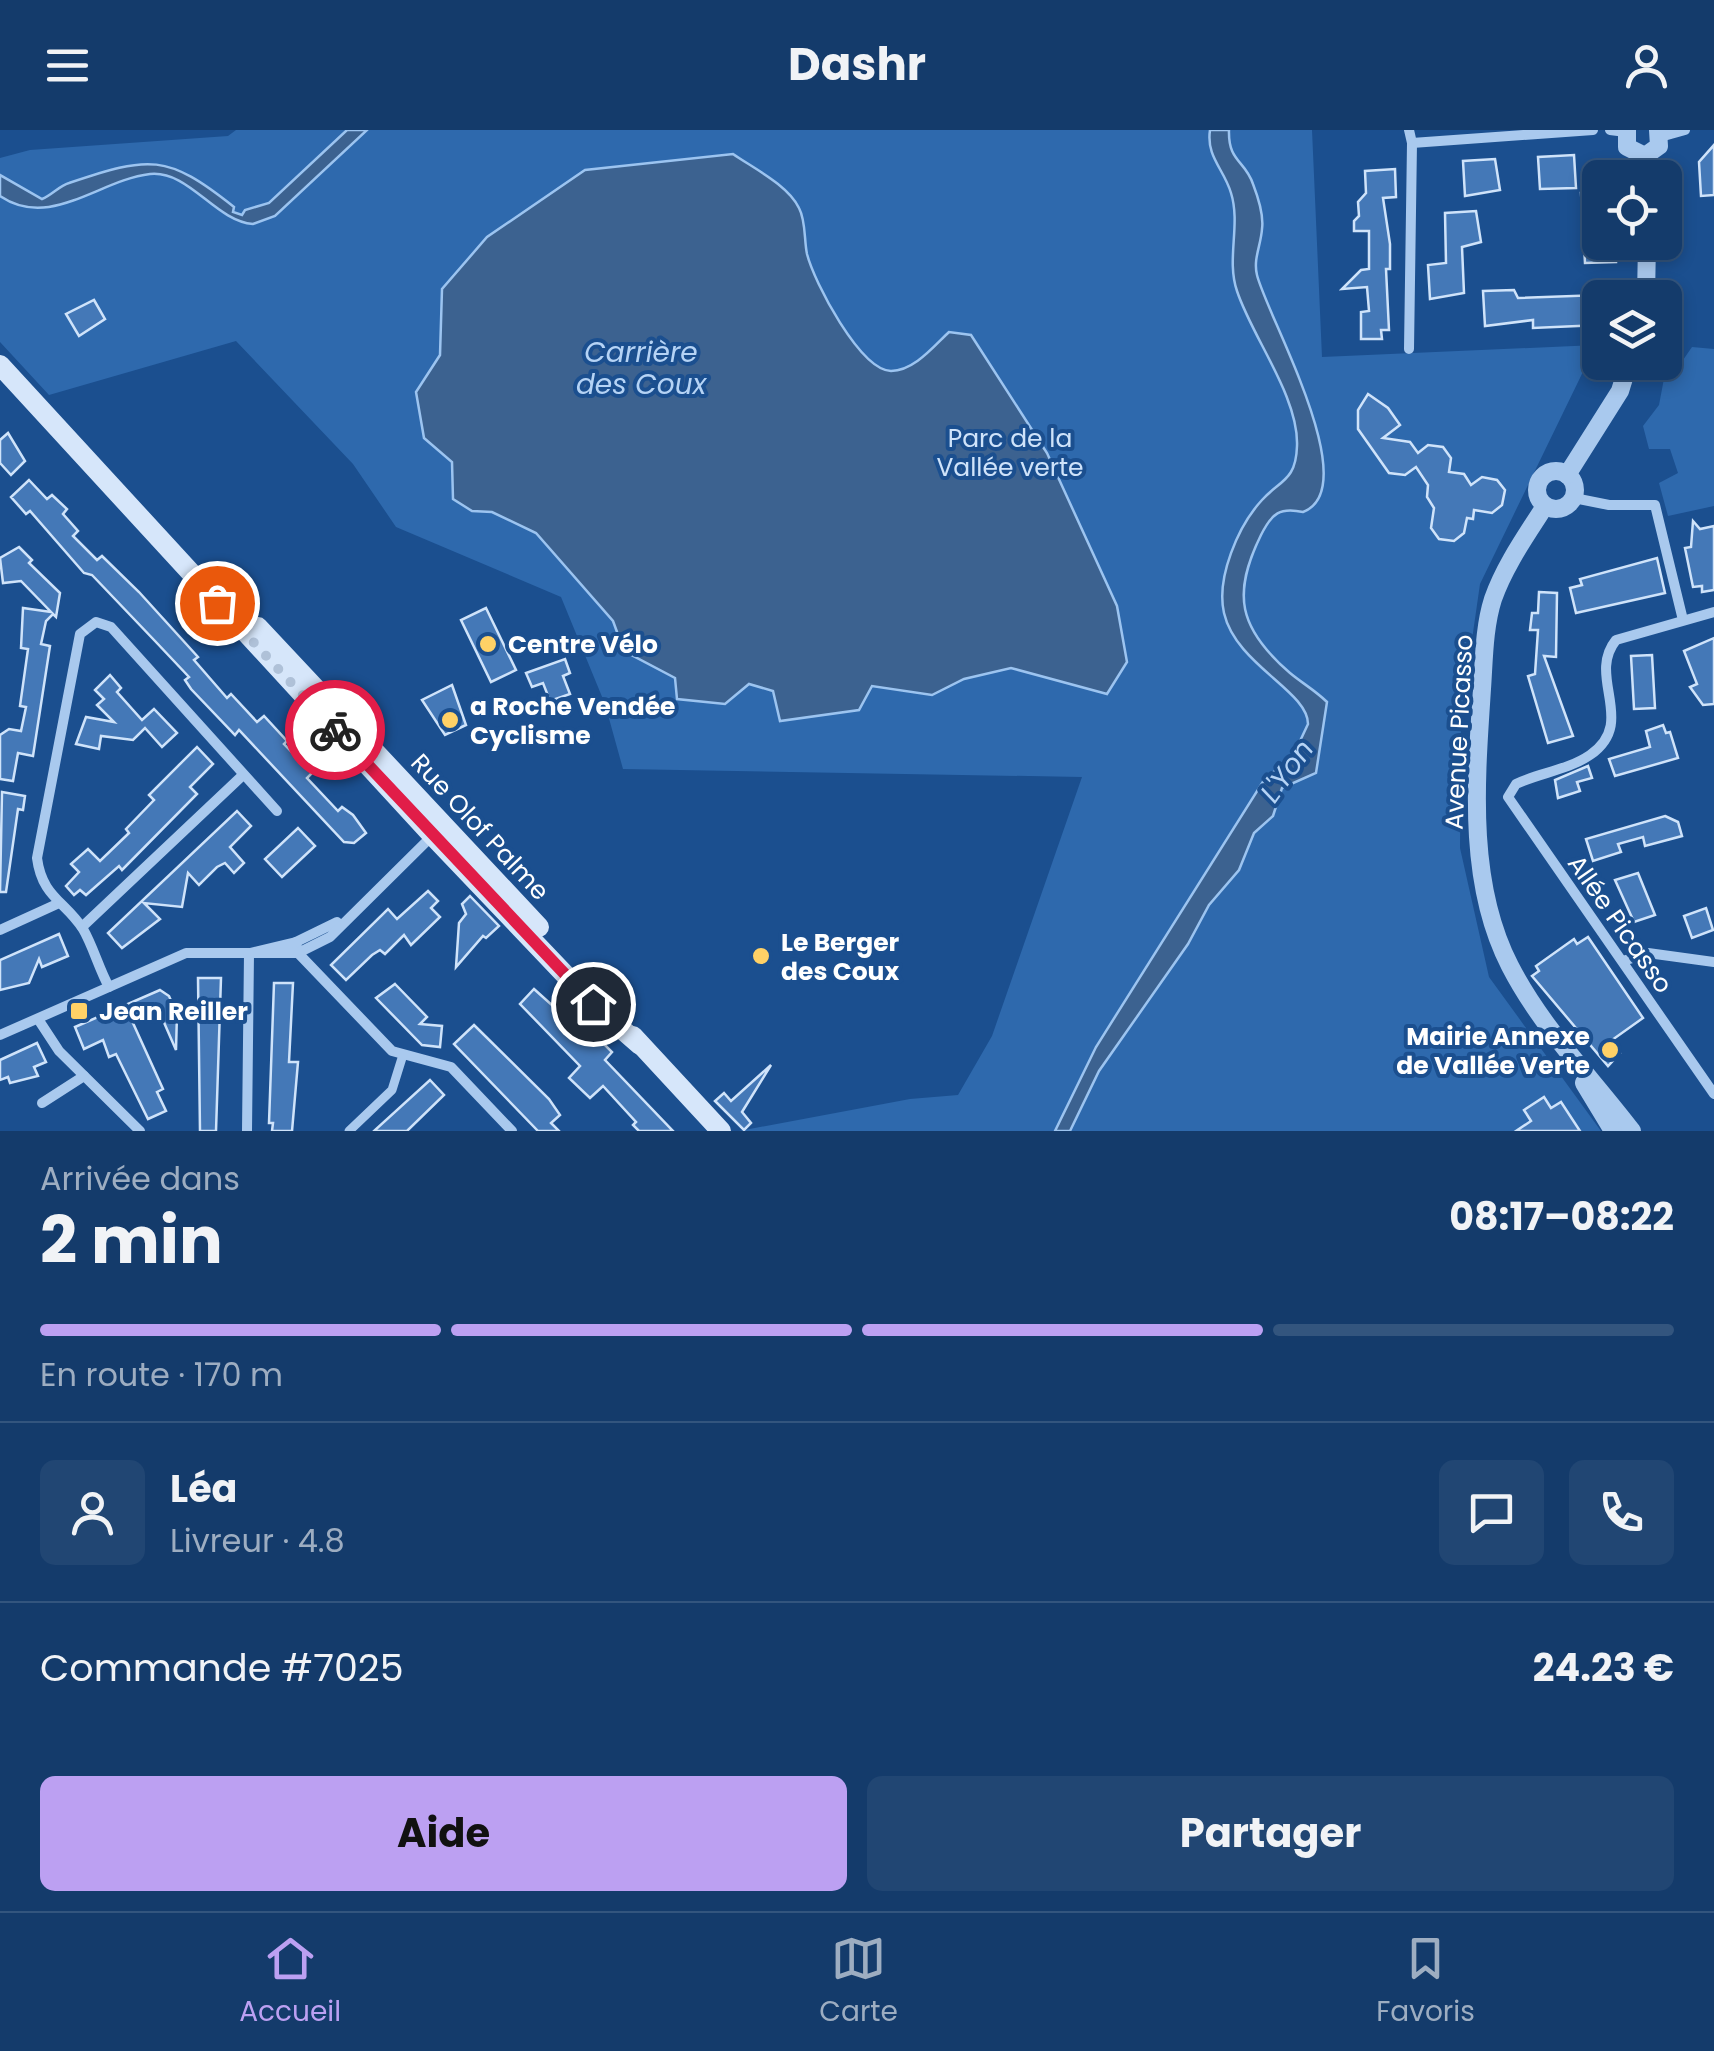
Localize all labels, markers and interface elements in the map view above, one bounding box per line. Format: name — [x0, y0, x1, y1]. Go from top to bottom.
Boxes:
text: Dashr — [788, 33, 926, 96]
icon: menu — [40, 38, 95, 93]
icon: person — [1619, 38, 1674, 93]
map controls — [1582, 160, 1682, 380]
button: locate — [1582, 160, 1682, 260]
button: layers — [1582, 280, 1682, 380]
water label: Carrière des Coux — [576, 333, 708, 404]
park label: Parc de la Vallée verte — [936, 421, 1084, 485]
pin — [175, 561, 260, 646]
icon: bag — [190, 576, 245, 631]
place label: Centre Vélo — [508, 627, 658, 662]
marker: Centre Vélo — [477, 633, 499, 655]
street label: Avenue Picasso — [1436, 634, 1482, 830]
courier — [285, 680, 385, 780]
place label: a Roche Vendée Cyclisme — [470, 689, 675, 753]
icon: bike — [308, 703, 363, 758]
marker: a Roche Vendée Cyclisme — [439, 709, 461, 731]
water label: L'Yon — [1251, 732, 1323, 810]
street label: Rue Olof Palme — [403, 746, 557, 908]
street label: Allée Picasso — [1559, 848, 1681, 1000]
place label: Le Berger des Coux — [781, 925, 900, 989]
marker: Le Berger des Coux — [750, 945, 772, 967]
pin — [551, 962, 636, 1047]
icon: home — [566, 977, 621, 1032]
place label: Jean Reiller — [99, 994, 248, 1029]
marker: Jean Reiller — [68, 1000, 90, 1022]
place label: Mairie Annexe de Vallée Verte — [1396, 1019, 1590, 1083]
marker: Mairie Annexe de Vallée Verte — [1599, 1039, 1621, 1061]
text: Arrivée dans — [40, 1156, 240, 1201]
text: 08:17–08:22 — [1449, 1190, 1674, 1243]
text: 2 min — [40, 1195, 223, 1286]
text: En route · 170 m — [40, 1352, 283, 1397]
button: person — [40, 1460, 145, 1565]
button: chat — [1439, 1460, 1544, 1565]
button: phone — [1569, 1460, 1674, 1565]
text: Léa — [170, 1462, 237, 1515]
text: Livreur · 4.8 — [170, 1518, 345, 1563]
text: Commande #7025 — [40, 1641, 404, 1694]
text: 24.23 € — [1533, 1641, 1674, 1694]
button: Aide — [40, 1776, 847, 1891]
button: Partager — [867, 1776, 1674, 1891]
tab: Accueil — [239, 1931, 341, 2033]
tab: Carte — [819, 1931, 898, 2033]
tab: Favoris — [1376, 1931, 1475, 2033]

